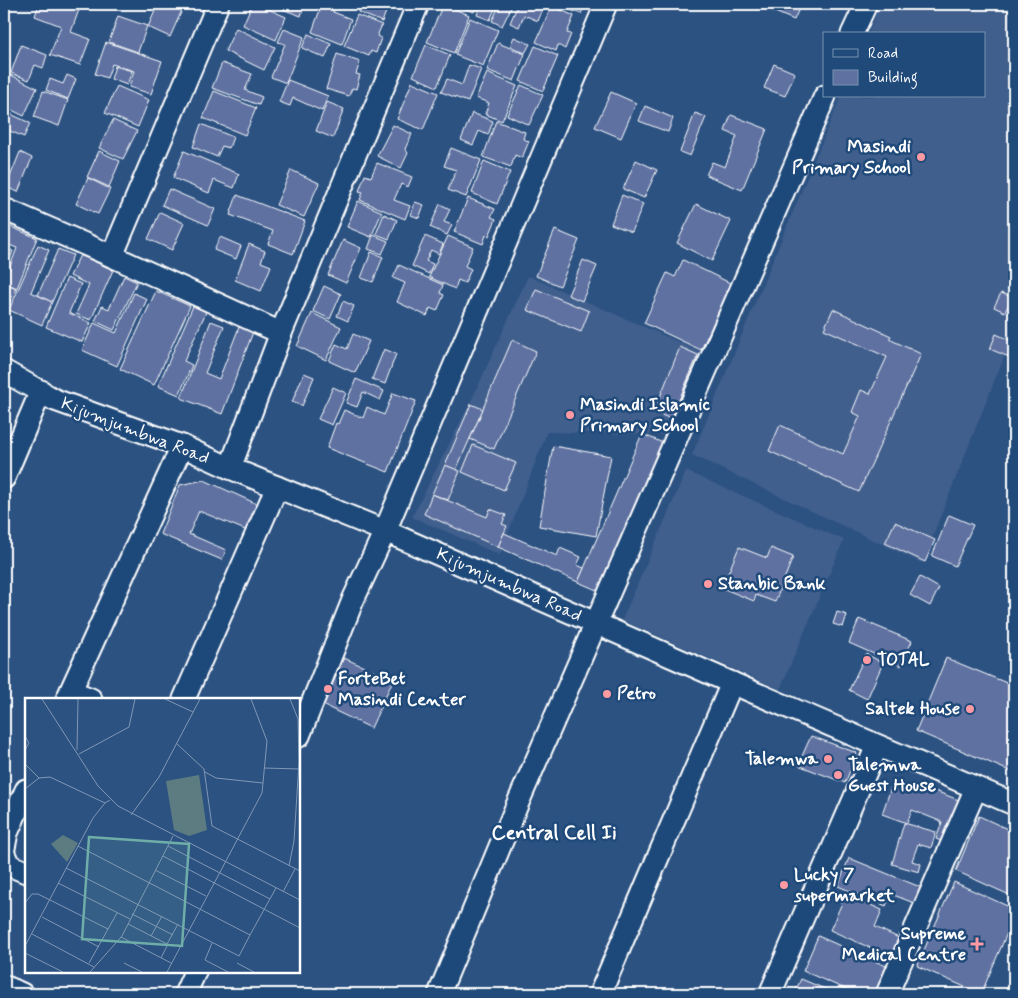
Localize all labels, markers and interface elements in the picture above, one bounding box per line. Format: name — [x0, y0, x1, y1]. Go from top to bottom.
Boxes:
legend — [823, 32, 986, 98]
text: Road — [868, 44, 898, 64]
text: Building — [868, 68, 918, 89]
place label: Masindi Primary School — [792, 135, 911, 180]
marker: Masindi Primary School — [915, 151, 927, 163]
street label: Kijumjumbwa Road — [58, 392, 212, 470]
place label: Masindi Islamic Primary School — [580, 393, 710, 438]
marker: Masindi Islamic Primary School — [564, 409, 576, 421]
street label: Kijumjumbwa Road — [433, 542, 585, 628]
place label: Stanbic Bank — [718, 572, 827, 596]
marker: Stanbic Bank — [702, 578, 714, 590]
place label: TOTAL — [877, 648, 930, 672]
marker: TOTAL — [861, 654, 873, 666]
place label: ForteBet Masindi Center — [338, 667, 466, 712]
place label: Petro — [617, 682, 656, 706]
marker: ForteBet Masindi Center — [322, 683, 334, 695]
marker: Petro — [601, 688, 613, 700]
place label: Saltek House — [865, 697, 960, 721]
inset map — [25, 698, 300, 973]
marker: Saltek House — [964, 703, 976, 715]
place label: Talemwa — [745, 747, 819, 771]
marker: Talemwa — [822, 753, 834, 765]
place label: Talemwa Guest House — [848, 753, 936, 798]
marker: Talemwa Guest House — [832, 769, 844, 781]
district label: Central Cell Ii — [491, 820, 617, 847]
place label: Lucky 7 supermarket — [793, 863, 895, 908]
marker: Lucky 7 supermarket — [778, 879, 790, 891]
place label: Supreme Medical Centre — [842, 922, 967, 967]
marker: Supreme Medical Centre — [970, 937, 984, 951]

